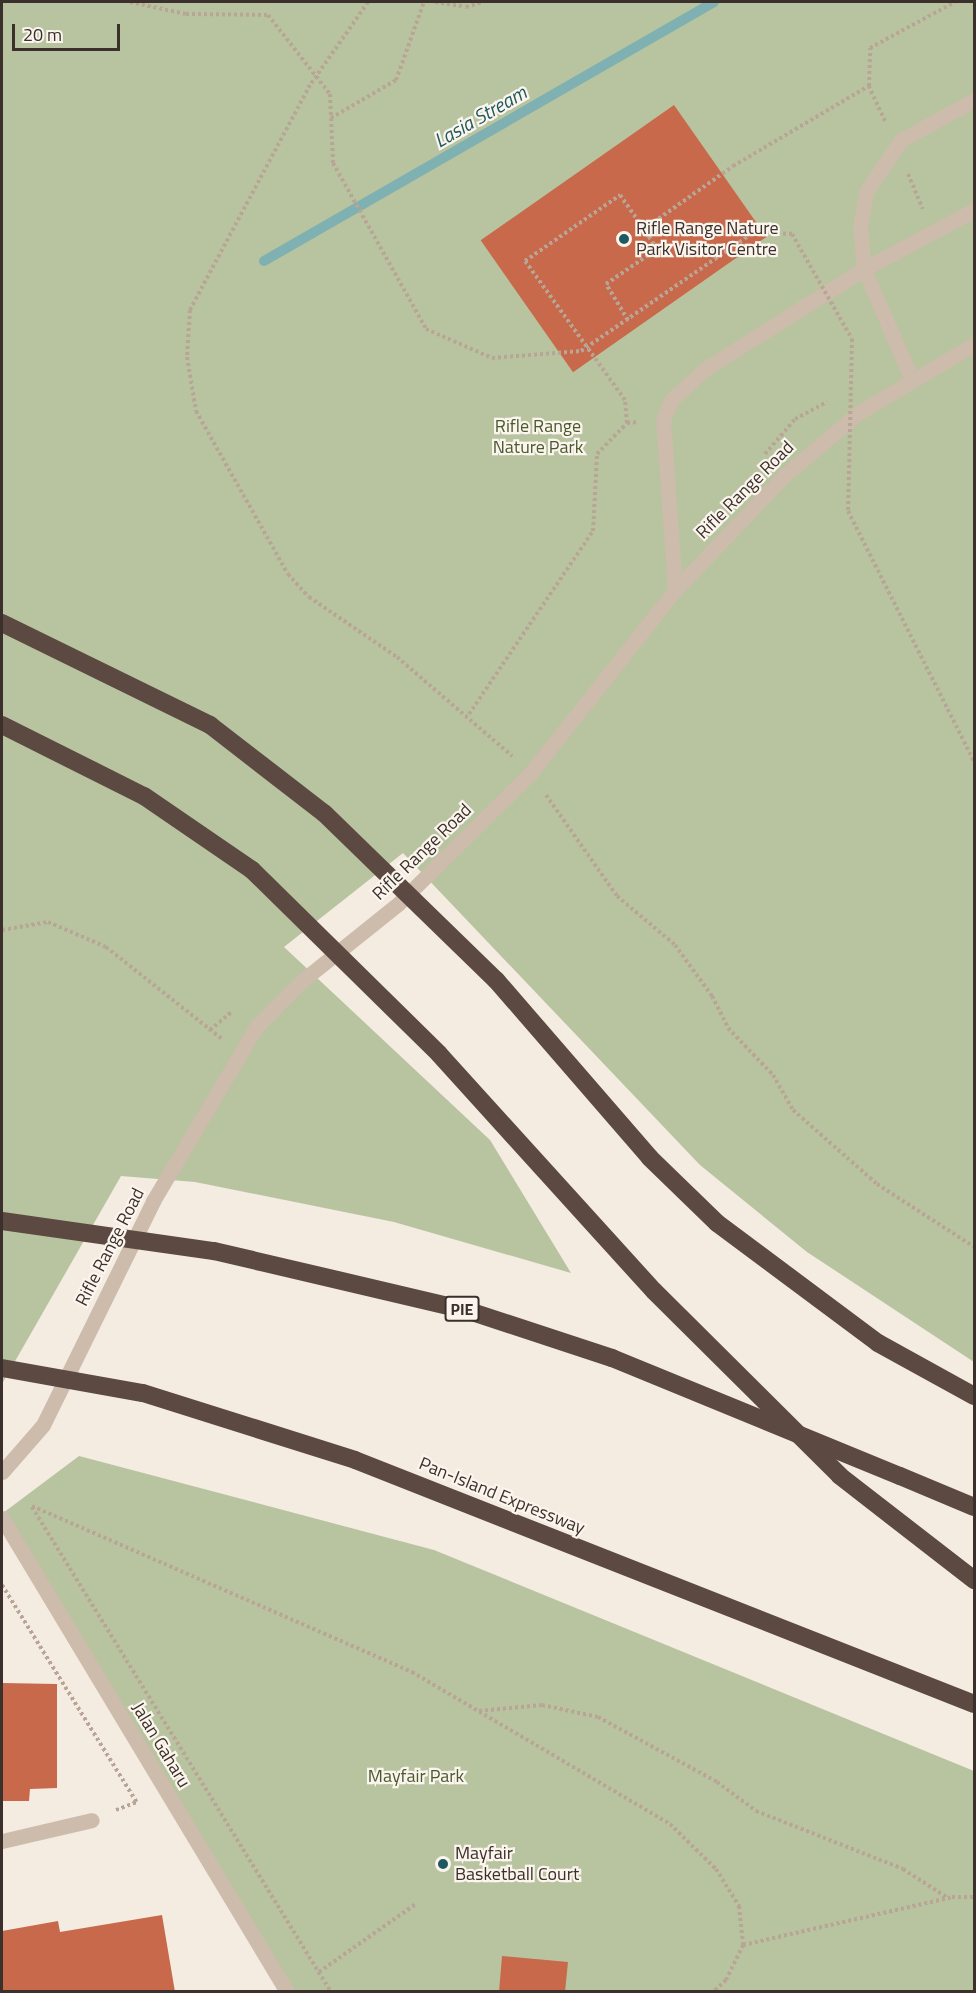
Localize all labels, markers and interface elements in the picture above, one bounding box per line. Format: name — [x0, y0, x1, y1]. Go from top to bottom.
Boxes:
scale bar — [15, 12, 123, 50]
text: 20 m — [23, 21, 62, 48]
water label: Lasia Stream — [430, 80, 530, 152]
place label: Rifle Range Nature Park Visitor Centre — [636, 218, 778, 260]
marker: Rifle Range Nature Park Visitor Centre — [617, 232, 631, 246]
park label: Rifle Range Nature Park — [493, 416, 583, 458]
street label: Rifle Range Road — [692, 437, 798, 543]
street label: Rifle Range Road — [368, 799, 476, 905]
street label: Rifle Range Road — [71, 1185, 149, 1309]
road number: PIE — [444, 1296, 480, 1322]
street label: Pan-Island Expressway — [416, 1453, 588, 1539]
street label: Jalan Gaharu — [127, 1698, 195, 1792]
park label: Mayfair Park — [368, 1765, 464, 1787]
place label: Mayfair Basketball Court — [455, 1843, 579, 1886]
marker: Mayfair Basketball Court — [436, 1857, 450, 1871]

